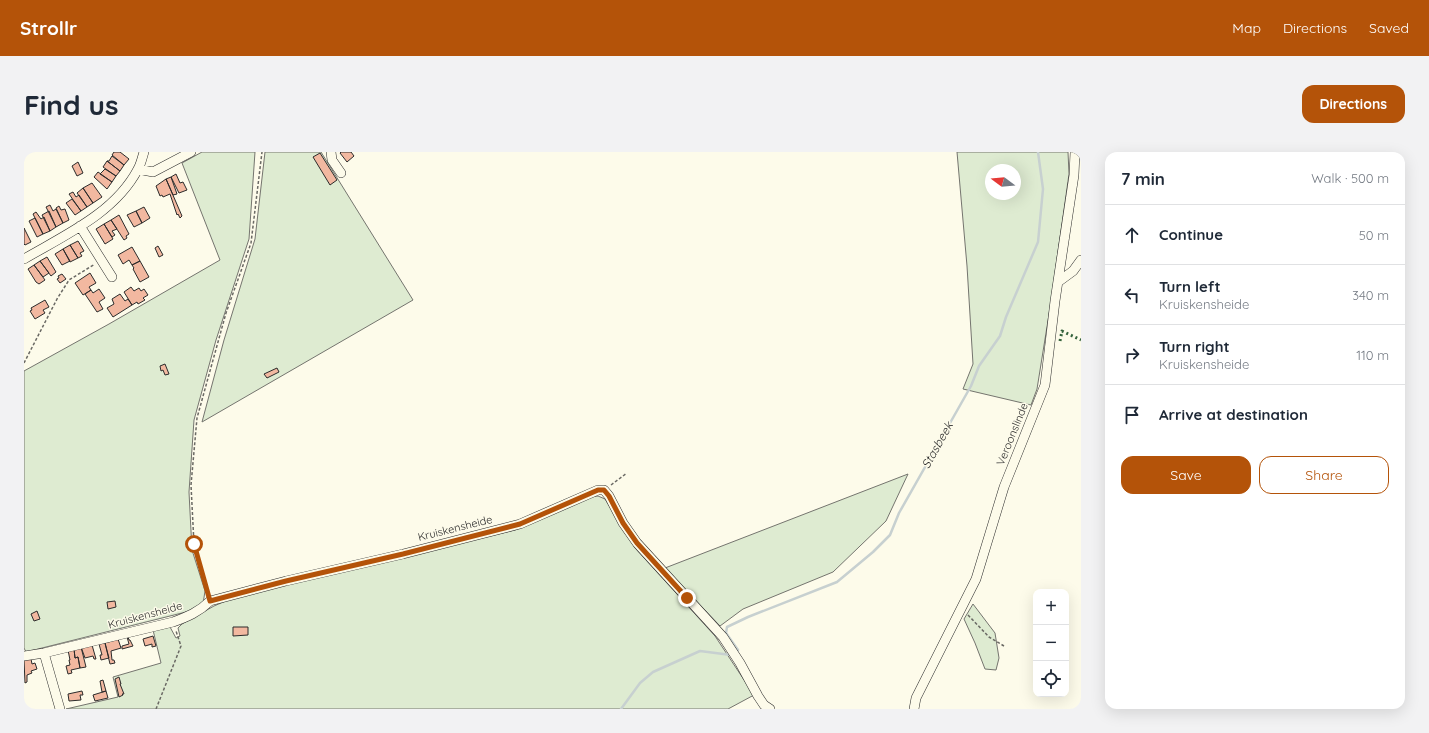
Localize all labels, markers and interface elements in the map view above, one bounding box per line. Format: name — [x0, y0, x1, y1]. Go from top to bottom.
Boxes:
text: Strollr — [20, 16, 77, 40]
text: Map — [1232, 19, 1261, 37]
text: Directions — [1283, 19, 1347, 37]
text: Saved — [1369, 19, 1409, 37]
button: Directions — [1302, 85, 1405, 123]
text: Find us — [24, 87, 118, 122]
north arrow — [985, 164, 1021, 200]
text: 7 min — [1121, 168, 1165, 189]
text: Walk · 500 m — [1311, 170, 1389, 186]
icon: ahead — [1121, 224, 1143, 246]
text: Continue — [1159, 225, 1223, 244]
text: 50 m — [1359, 227, 1389, 243]
text: Turn left — [1159, 277, 1221, 296]
icon: left — [1121, 284, 1143, 306]
text: 340 m — [1352, 287, 1389, 303]
text: Kruiskensheide — [1159, 296, 1249, 312]
text: Turn right — [1159, 337, 1230, 356]
icon: right — [1121, 344, 1143, 366]
text: 110 m — [1356, 347, 1389, 363]
text: Kruiskensheide — [1159, 356, 1249, 372]
street label: Veroonslinde — [993, 401, 1031, 467]
icon: arrive — [1121, 404, 1143, 426]
text: Arrive at destination — [1159, 405, 1308, 424]
water label: Stasbeek — [918, 418, 957, 471]
button: Save — [1121, 456, 1251, 494]
button: Share — [1259, 456, 1389, 494]
street label: Kruiskensheide — [416, 512, 494, 544]
route start — [185, 535, 203, 553]
route end — [678, 589, 696, 607]
map controls — [1033, 589, 1069, 697]
button: + — [1033, 589, 1069, 625]
street label: Kruiskensheide — [106, 598, 184, 632]
button: − — [1033, 625, 1069, 661]
button: locate — [1033, 661, 1069, 697]

